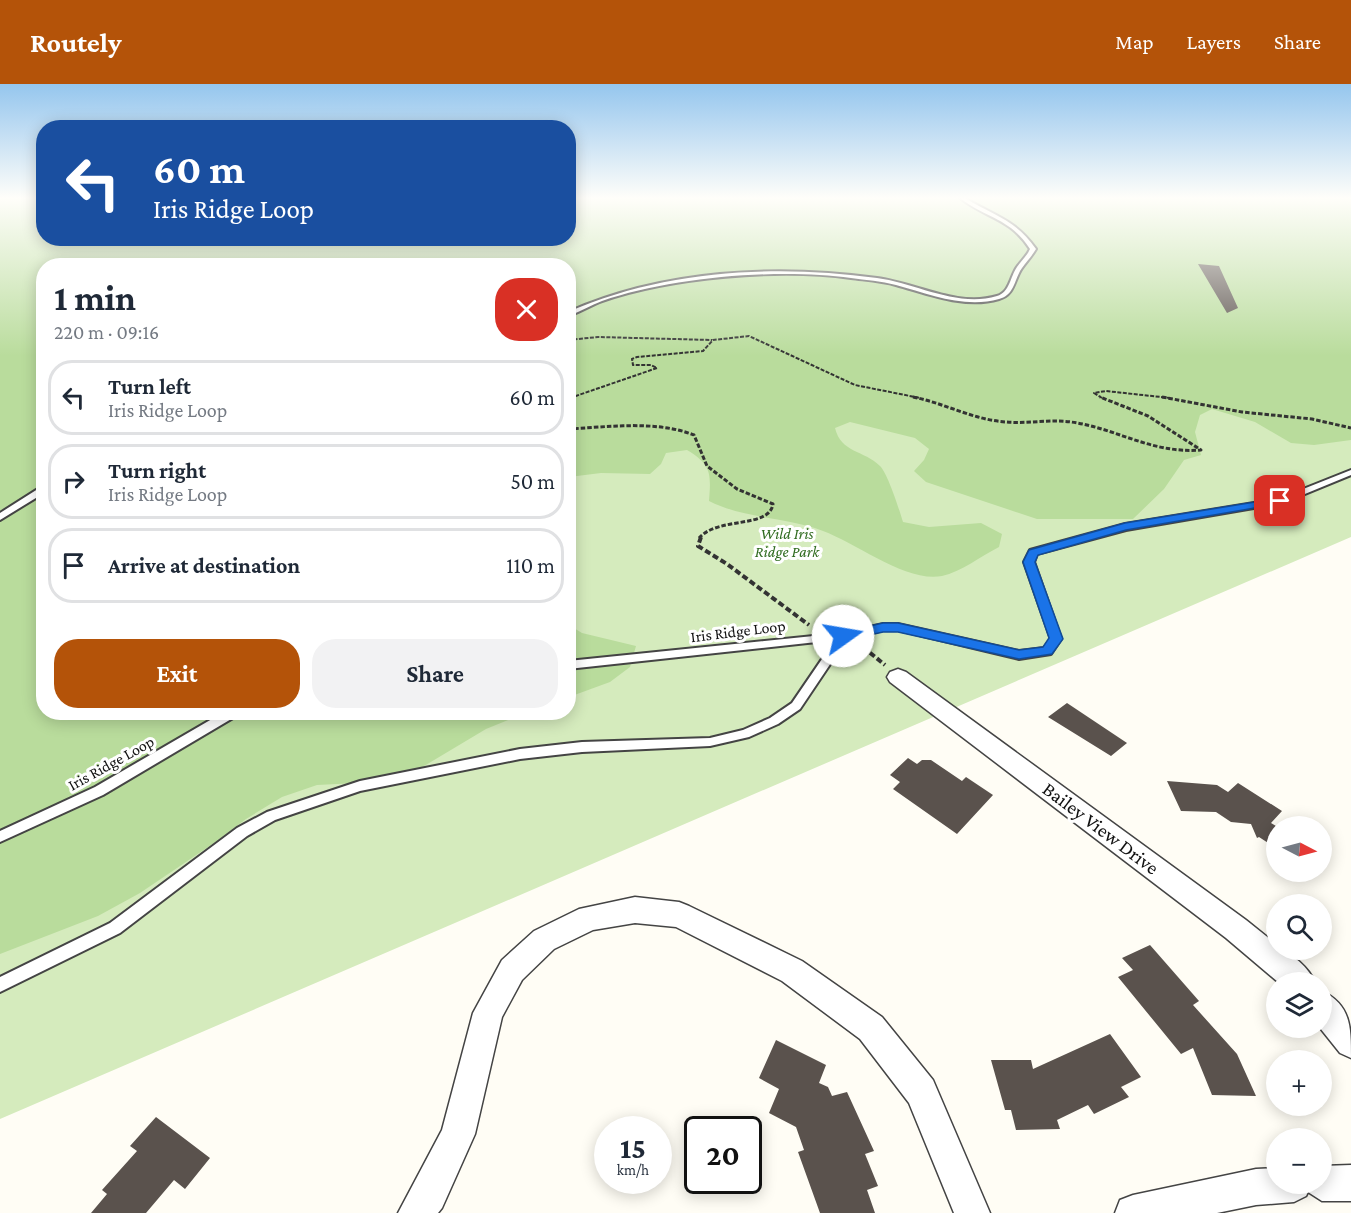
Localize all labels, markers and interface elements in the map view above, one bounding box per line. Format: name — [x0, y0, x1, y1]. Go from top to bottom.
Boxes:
text: Routely — [30, 27, 122, 58]
text: Map — [1115, 30, 1154, 54]
text: Layers — [1187, 30, 1241, 54]
text: Share — [1274, 30, 1321, 54]
icon: left — [54, 144, 132, 222]
text: 60 m — [153, 145, 245, 192]
text: Iris Ridge Loop — [153, 194, 314, 224]
text: 1 min — [54, 278, 136, 318]
button: close — [495, 278, 558, 341]
text: 220 m · 09:16 — [54, 321, 159, 343]
text: Turn left — [108, 374, 191, 399]
icon: left — [57, 381, 90, 414]
text: 60 m — [510, 385, 555, 410]
text: Iris Ridge Loop — [108, 399, 227, 421]
text: Turn right — [108, 458, 206, 483]
icon: right — [57, 465, 90, 498]
text: 50 m — [510, 469, 555, 494]
pin — [1254, 475, 1305, 526]
text: Iris Ridge Loop — [108, 483, 227, 505]
icon: arrive — [1263, 484, 1296, 517]
park label: Wild Iris Ridge Park — [755, 525, 820, 561]
icon: arrive — [57, 549, 90, 582]
text: Arrive at destination — [108, 553, 300, 578]
text: 110 m — [506, 553, 555, 578]
position arrow — [811, 604, 875, 668]
street label: Iris Ridge Loop — [690, 617, 787, 646]
button: Exit — [54, 639, 300, 708]
button: Share — [312, 639, 558, 708]
street label: Iris Ridge Loop — [65, 732, 157, 794]
street label: Bailey View Drive — [1038, 777, 1163, 880]
north arrow — [1266, 816, 1332, 882]
map controls — [1266, 816, 1332, 1194]
button: search — [1266, 894, 1332, 960]
button: layers — [1266, 972, 1332, 1038]
button: + — [1266, 1050, 1332, 1116]
speed limit sign: 20 — [684, 1116, 762, 1194]
button: − — [1266, 1128, 1332, 1194]
text: 15 — [620, 1131, 646, 1164]
text: km/h — [617, 1162, 649, 1178]

